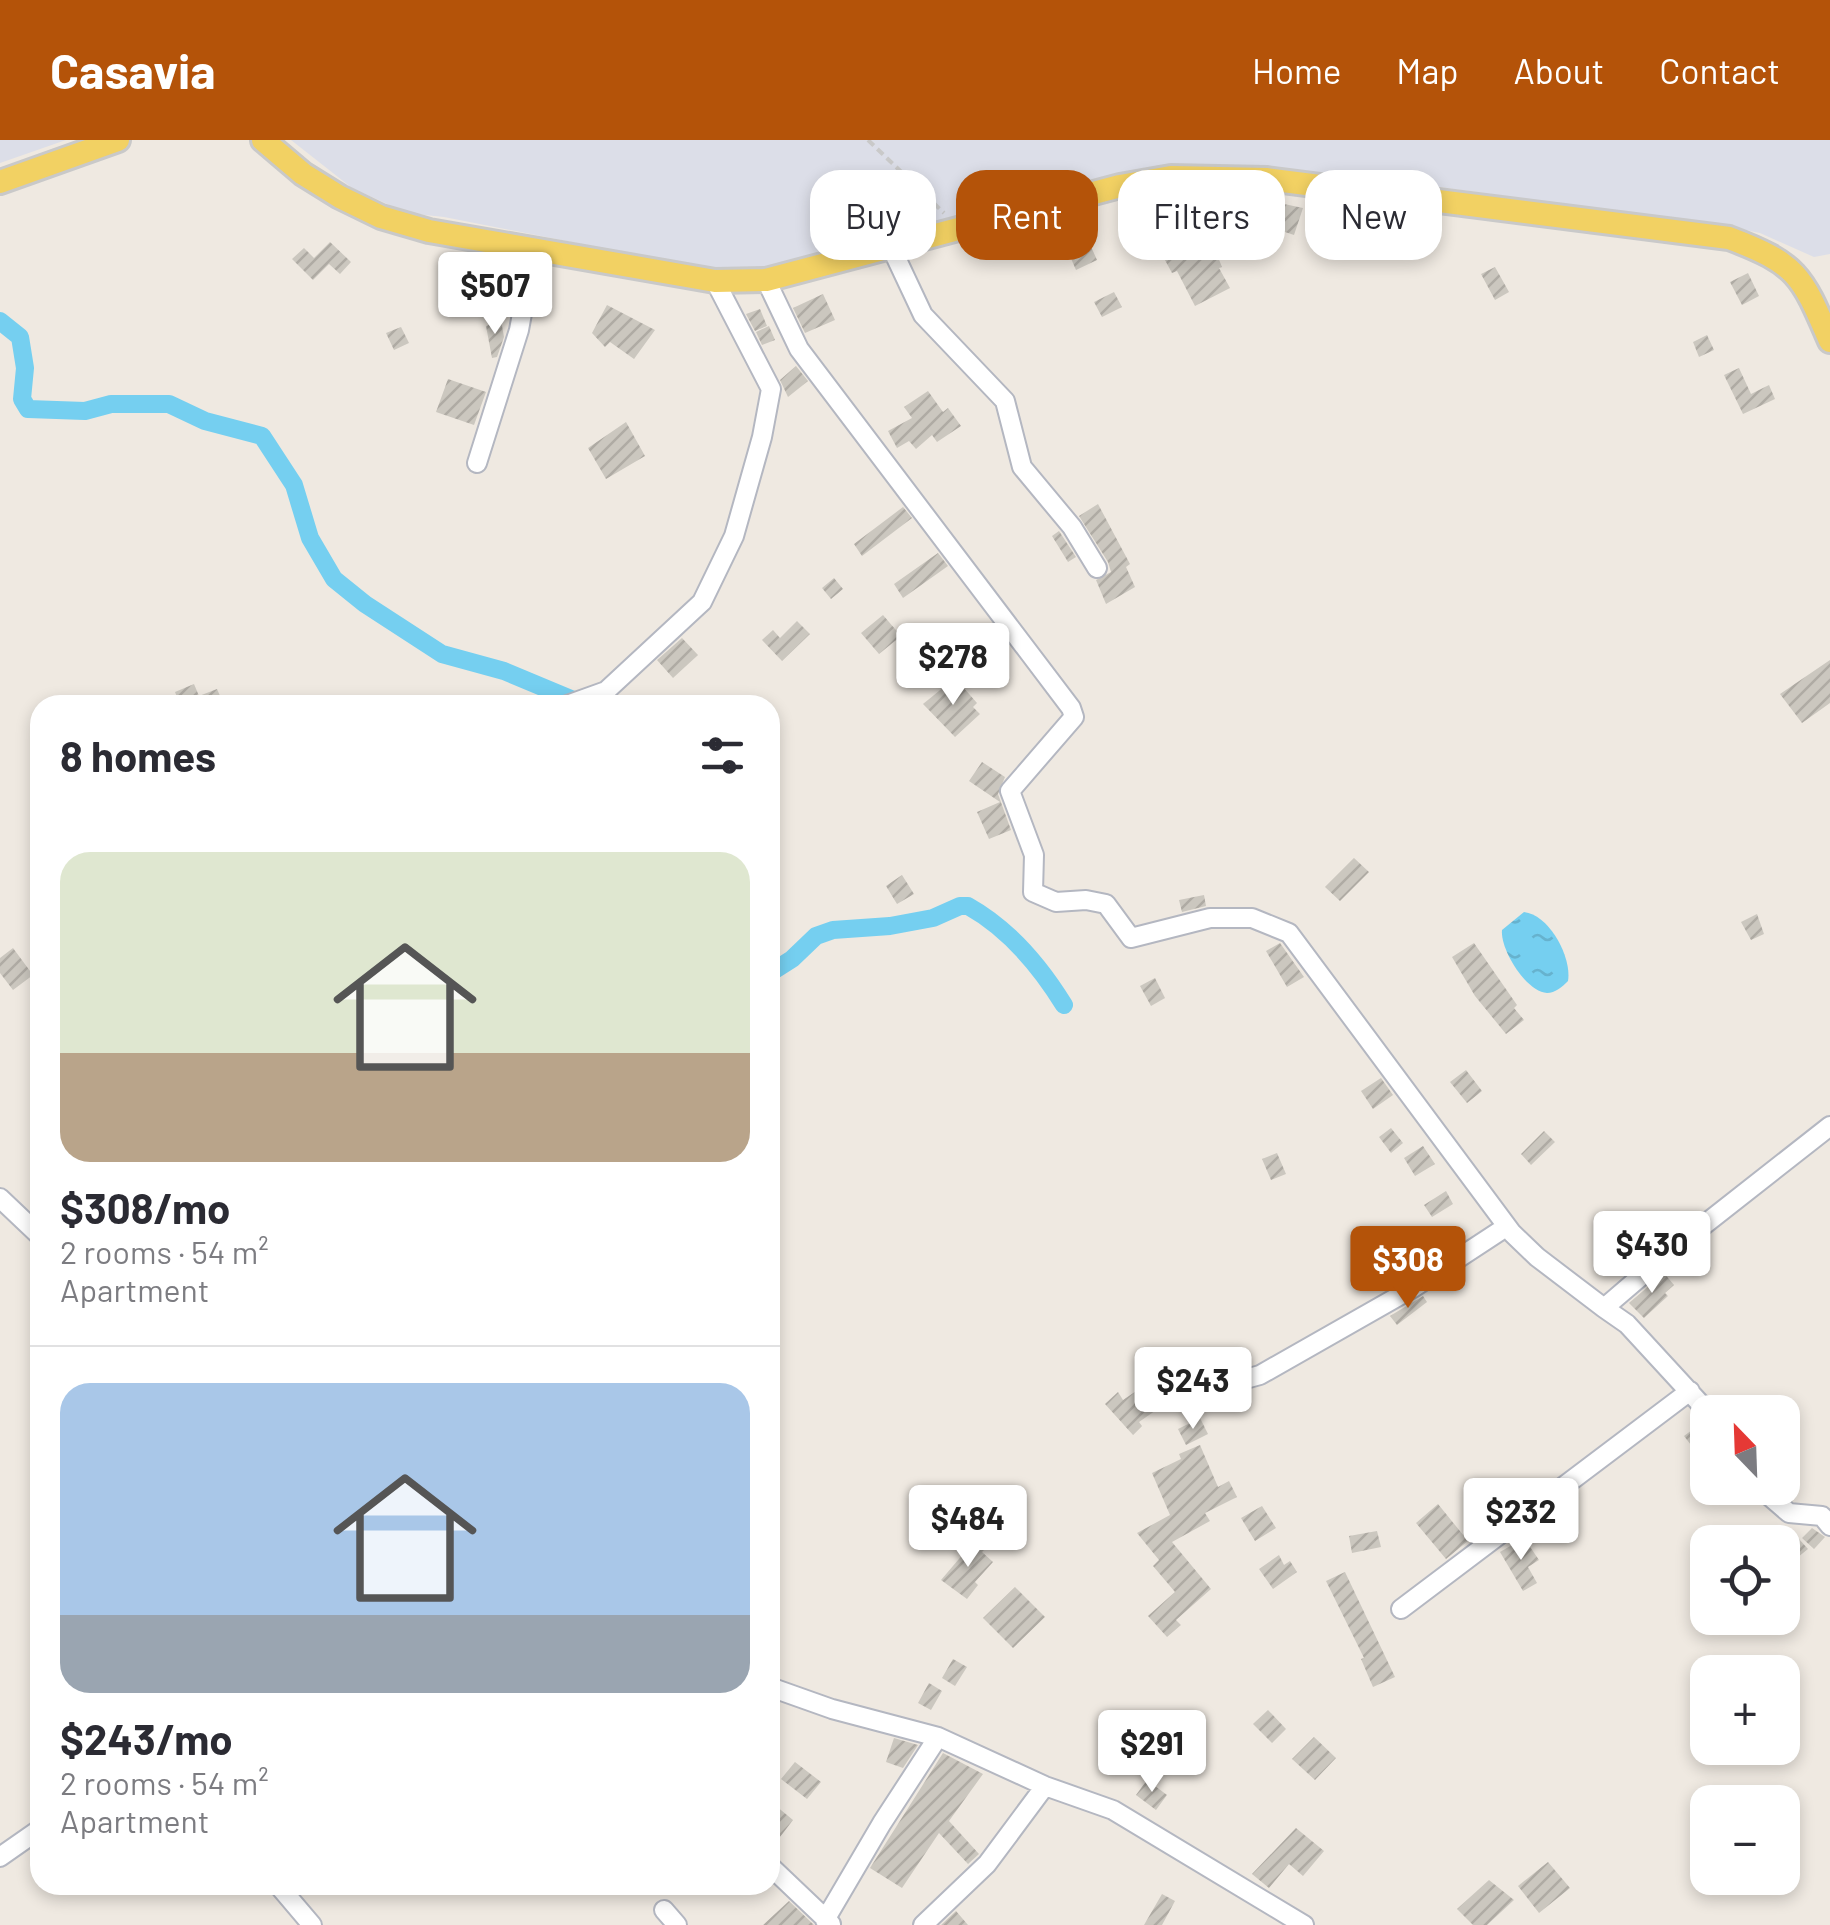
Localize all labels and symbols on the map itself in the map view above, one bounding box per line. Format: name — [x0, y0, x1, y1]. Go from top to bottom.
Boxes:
pin: $507 — [436, 252, 554, 337]
pin: $278 — [894, 623, 1012, 708]
pin: $430 — [1593, 1211, 1711, 1296]
pin: $308 — [1349, 1226, 1467, 1311]
pin: $243 — [1134, 1347, 1252, 1432]
north arrow — [1690, 1395, 1800, 1505]
pin: $232 — [1462, 1478, 1580, 1563]
pin: $484 — [909, 1485, 1027, 1570]
pin: $291 — [1093, 1710, 1211, 1795]

